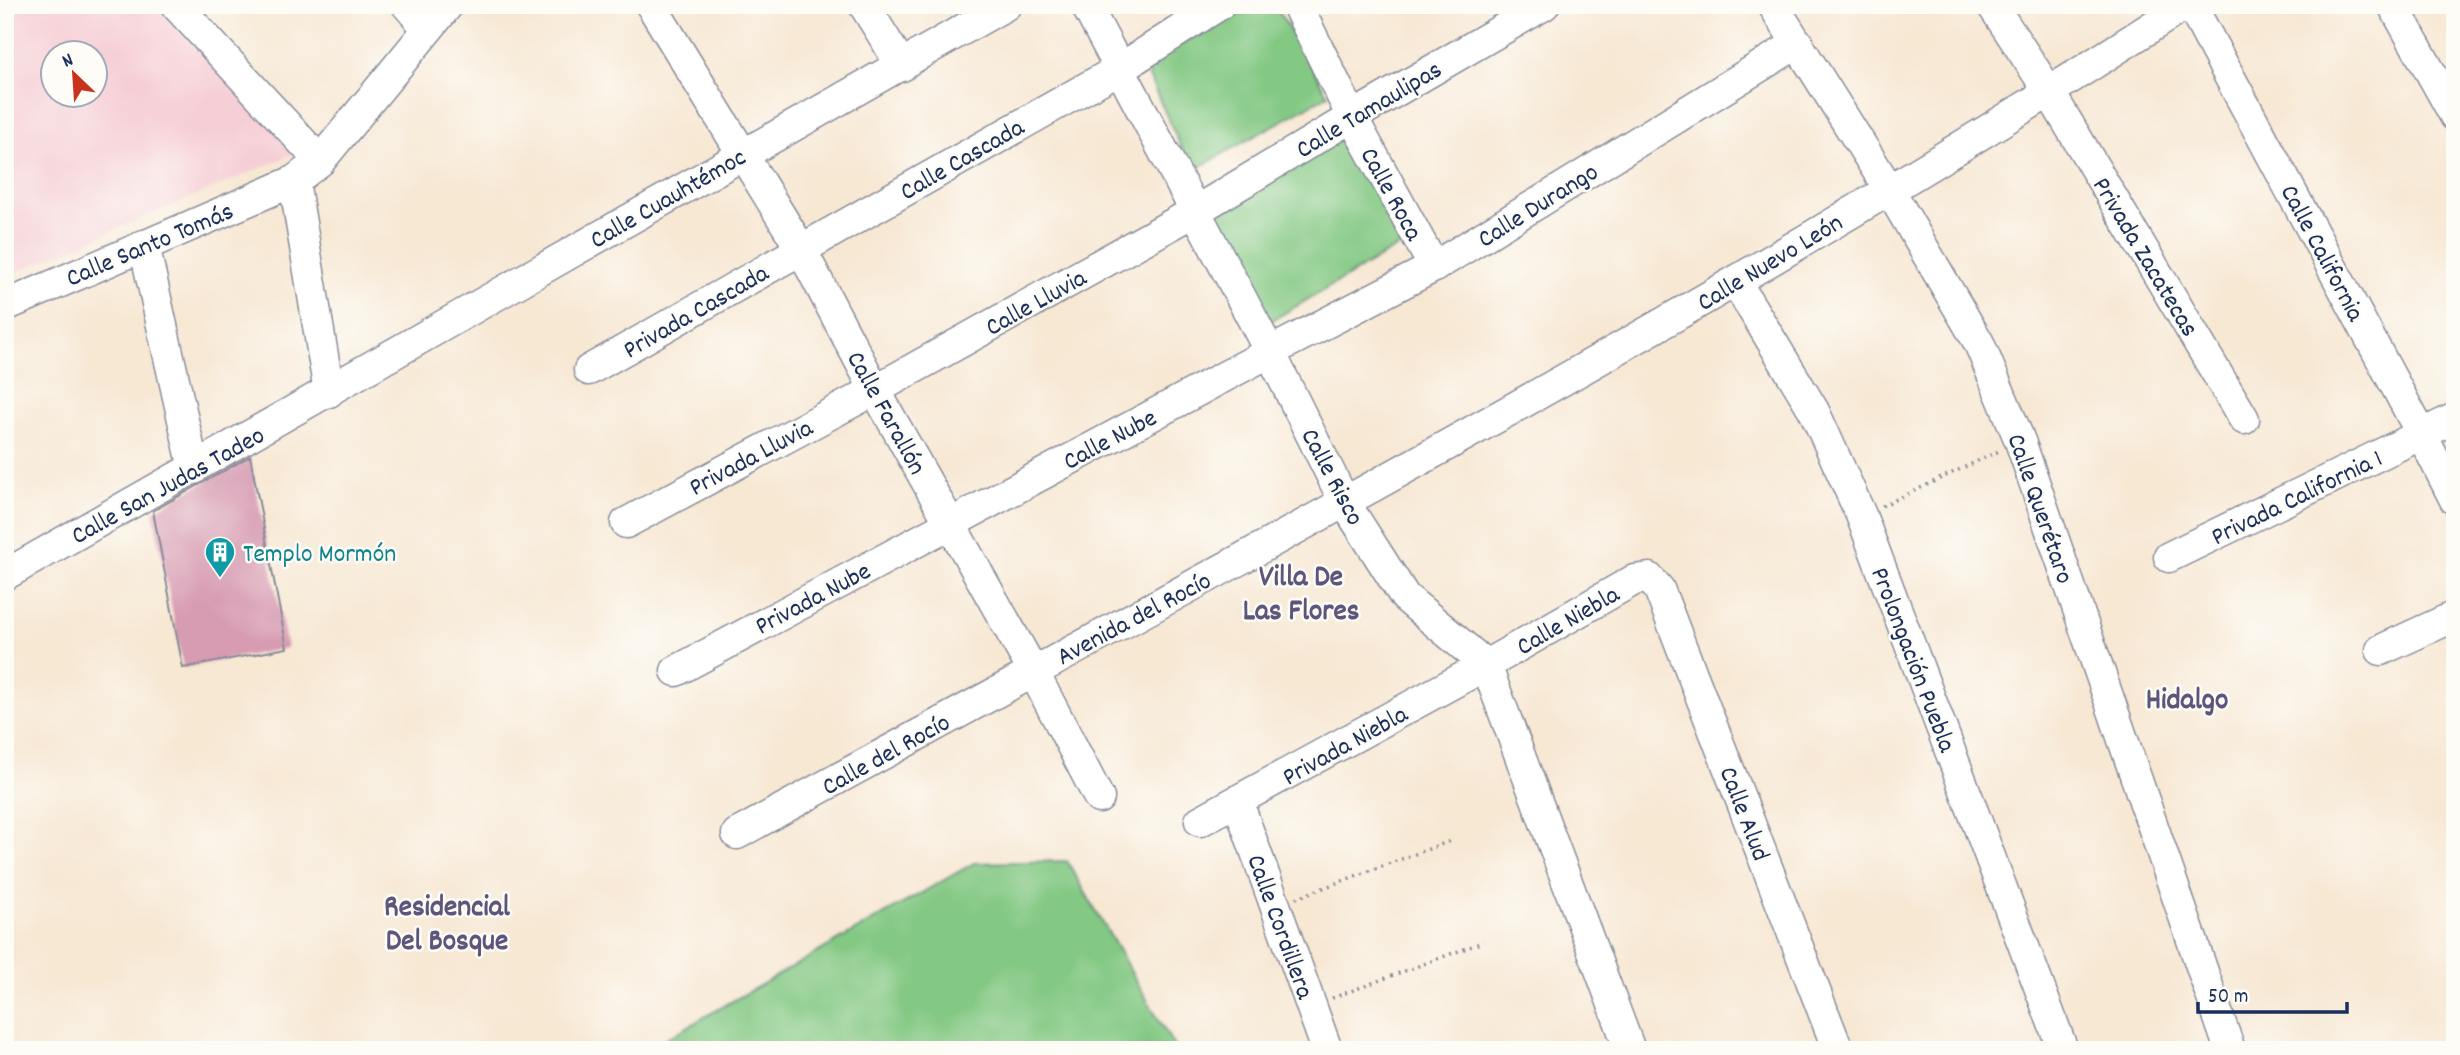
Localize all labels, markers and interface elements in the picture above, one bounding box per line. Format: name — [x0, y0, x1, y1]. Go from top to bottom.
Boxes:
north arrow — [38, 38, 108, 108]
text: N — [58, 48, 78, 76]
street label: Calle Tamaulipas — [1290, 53, 1450, 169]
street label: Calle Cascada — [894, 110, 1032, 212]
street label: Calle Cuauhtémoc — [584, 140, 754, 260]
street label: Calle Roca — [1349, 141, 1431, 249]
street label: Calle Durango — [1471, 155, 1606, 259]
street label: Privada Zacatecas — [2082, 171, 2206, 345]
street label: Calle California — [2269, 179, 2373, 329]
street label: Calle Santo Tomás — [61, 194, 240, 298]
street label: Calle Nuevo León — [1691, 206, 1851, 322]
street label: Privada Cascada — [617, 256, 777, 370]
street label: Calle Lluvia — [979, 261, 1095, 347]
street label: Calle Farallón — [836, 345, 934, 482]
street label: Calle Nube — [1057, 401, 1164, 481]
street label: Privada Lluvia — [683, 411, 821, 507]
street label: Calle San Judas Tadeo — [65, 418, 272, 556]
street label: Calle Risco — [1290, 423, 1372, 533]
street label: Calle Querétaro — [1996, 429, 2082, 589]
street label: Privada California 1 — [2206, 442, 2389, 557]
building icon: Templo Mormón — [203, 535, 237, 579]
place label: Templo Mormón — [243, 537, 396, 574]
street label: Privada Nube — [749, 554, 878, 646]
district label: Villa De Las Flores — [1243, 558, 1359, 635]
street label: Prolongación Puebla — [1859, 562, 1964, 759]
street label: Avenida del Rocío — [1051, 564, 1219, 676]
street label: Calle Niebla — [1510, 577, 1628, 666]
district label: Hidalgo — [2146, 681, 2228, 724]
street label: Privada Niebla — [1276, 697, 1416, 797]
street label: Calle del Rocío — [816, 706, 958, 807]
street label: Calle Alud — [1708, 762, 1778, 867]
street label: Calle Cordillera — [1235, 850, 1322, 1005]
district label: Residencial Del Bosque — [384, 888, 511, 965]
scale bar — [2198, 971, 2346, 1015]
text: 50 m — [2208, 983, 2248, 1013]

